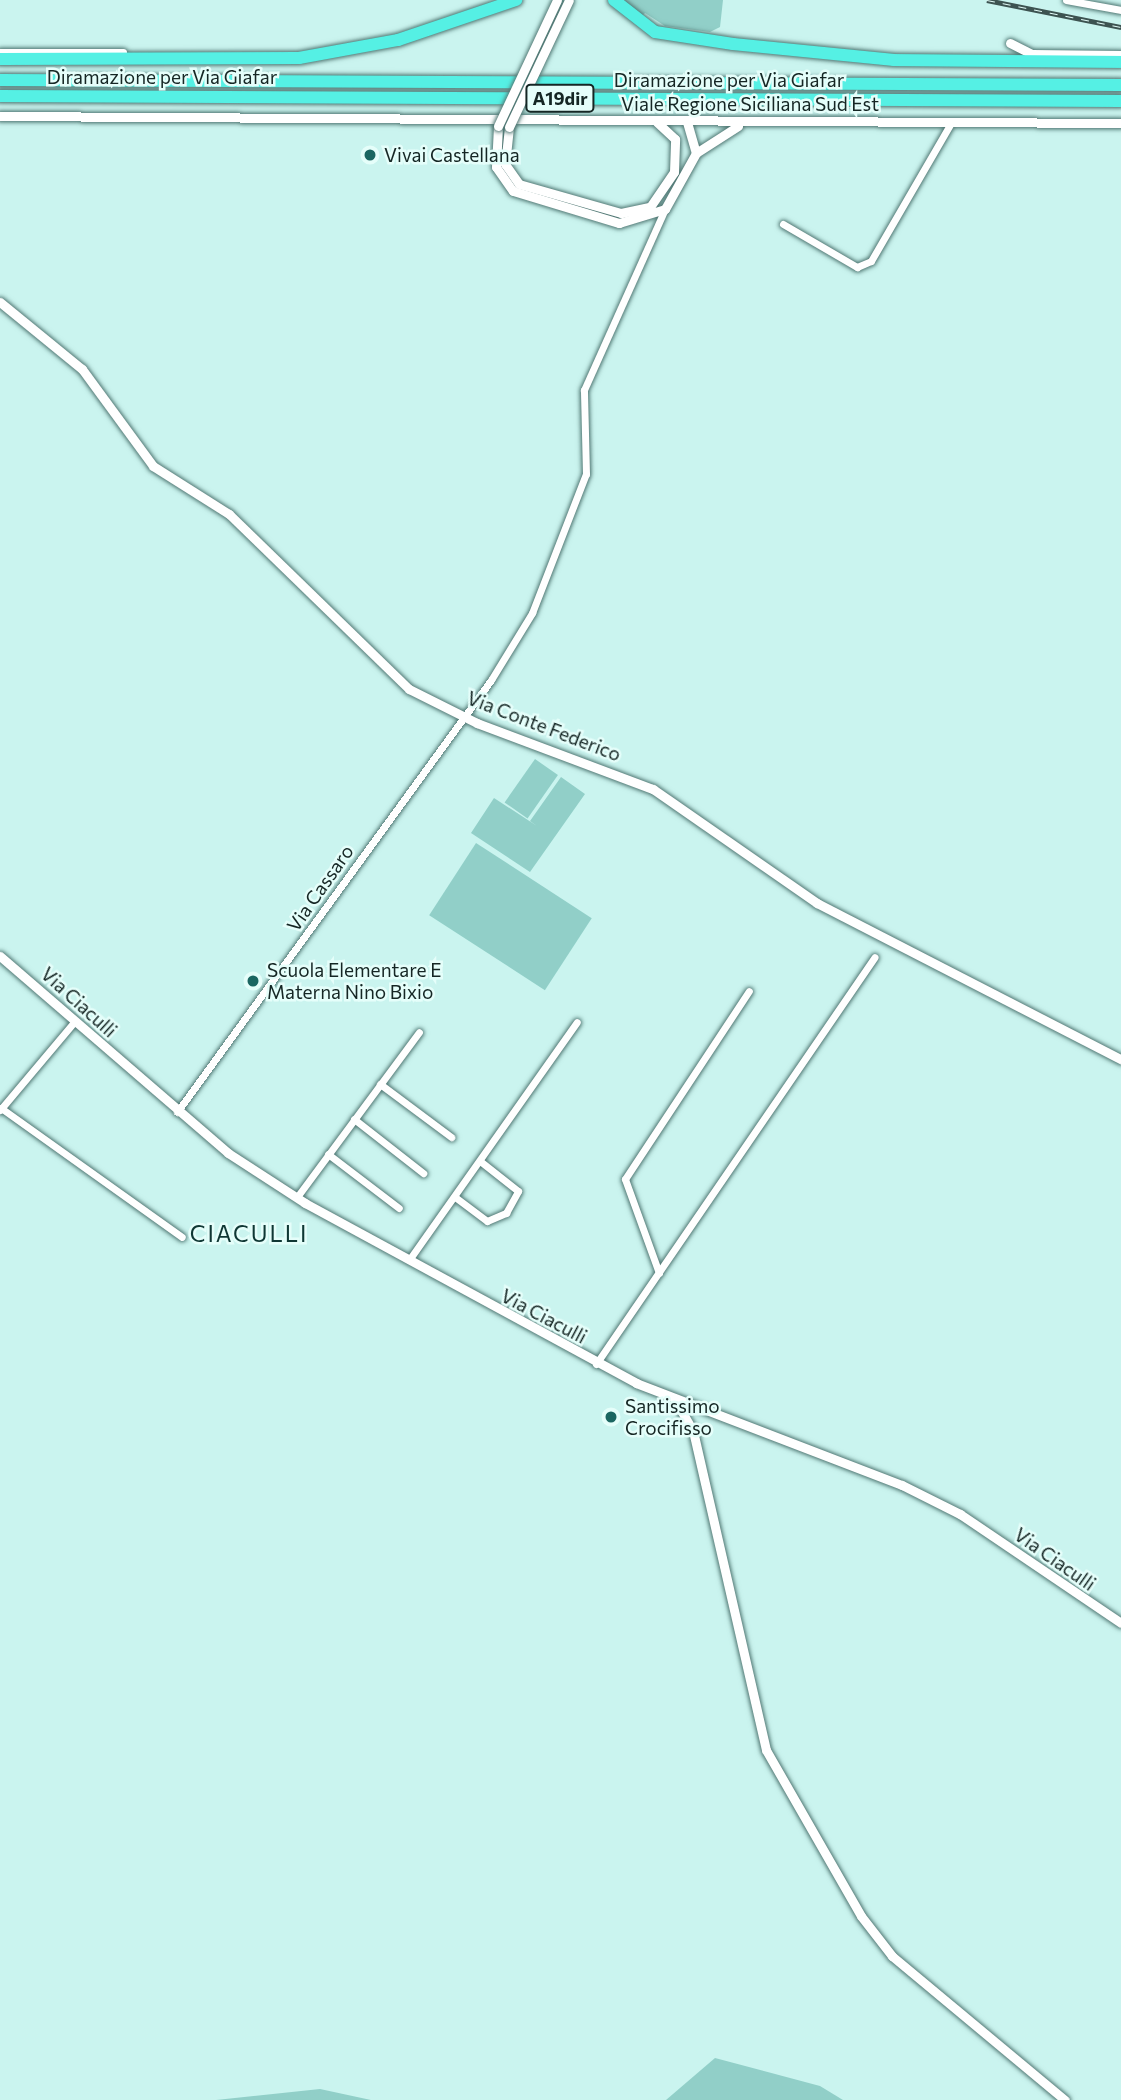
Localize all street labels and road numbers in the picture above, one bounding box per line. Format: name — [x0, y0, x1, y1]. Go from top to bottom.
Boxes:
street label: Diramazione per Via Giafar — [47, 66, 277, 88]
street label: Diramazione per Via Giafar — [614, 69, 844, 91]
road number: A19dir — [525, 84, 595, 113]
street label: Viale Regione Siciliana Sud Est — [621, 93, 879, 115]
street label: Via Conte Federico — [464, 686, 624, 766]
street label: Via Cassaro — [282, 840, 358, 936]
street label: Via Ciaculli — [36, 962, 122, 1042]
street label: Via Ciaculli — [497, 1284, 591, 1348]
street label: Via Ciaculli — [1010, 1523, 1100, 1595]

